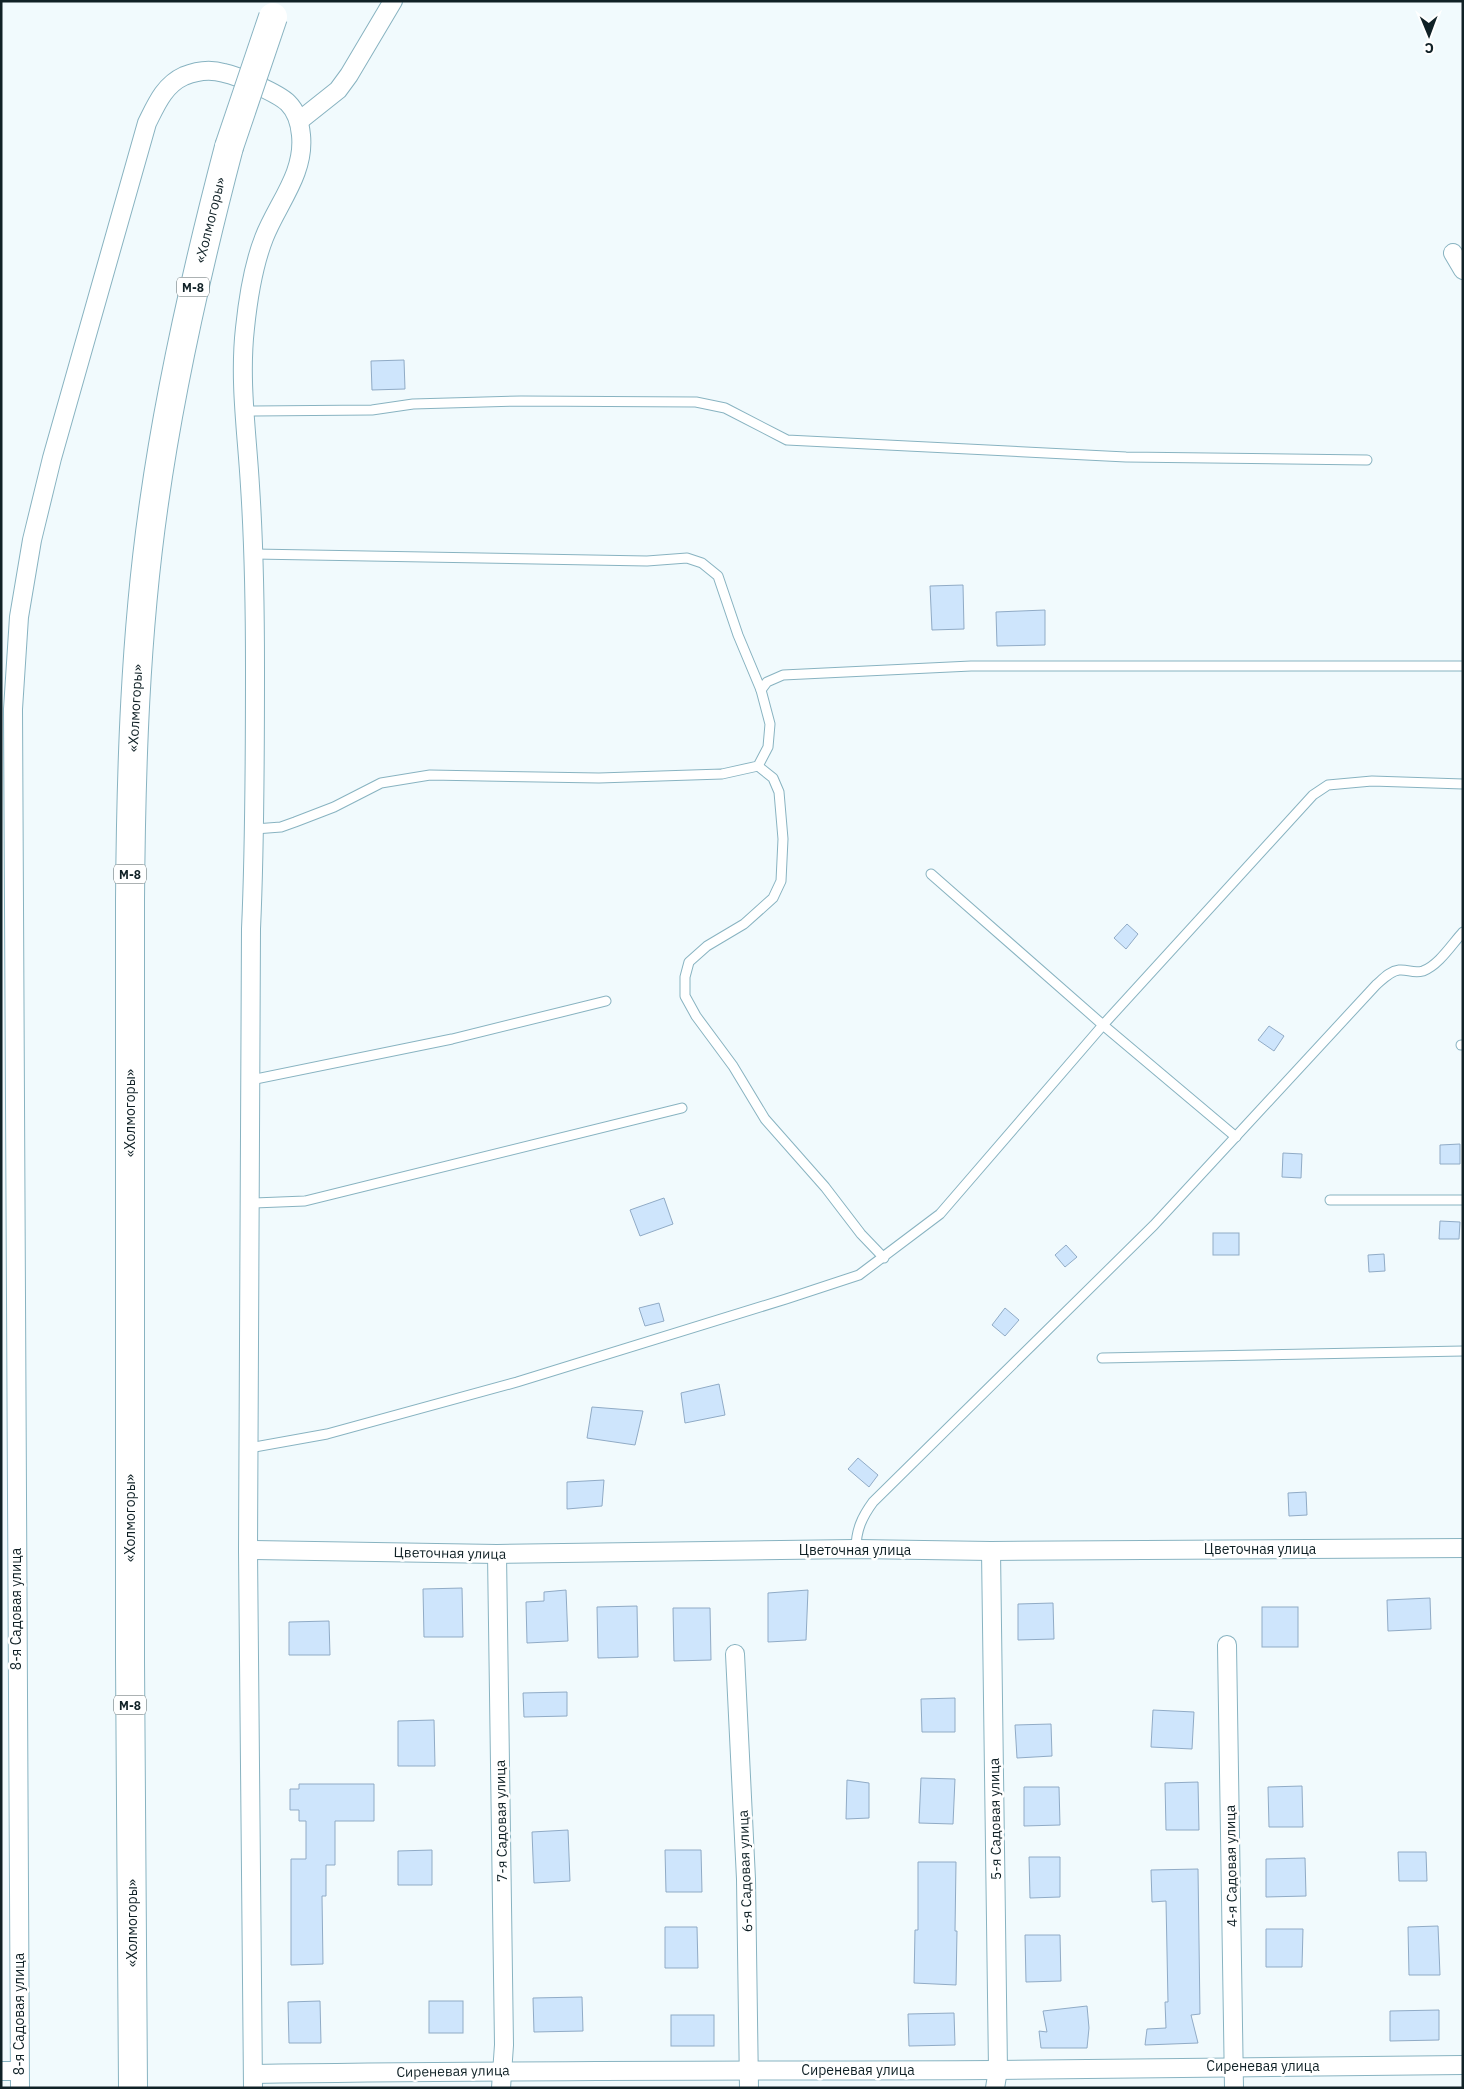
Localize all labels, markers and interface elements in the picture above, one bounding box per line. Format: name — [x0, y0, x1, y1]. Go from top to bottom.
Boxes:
north arrow — [1404, 10, 1454, 60]
text: С — [1425, 39, 1434, 57]
street label: «Холмогоры» — [191, 175, 229, 265]
road number: М-8 — [177, 278, 209, 296]
street label: «Холмогоры» — [124, 664, 146, 752]
road number: М-8 — [114, 864, 146, 884]
street label: «Холмогоры» — [121, 1069, 139, 1157]
street label: «Холмогоры» — [121, 1474, 139, 1562]
street label: Цветочная улица — [1204, 1540, 1317, 1558]
street label: Цветочная улица — [799, 1541, 912, 1559]
street label: Цветочная улица — [394, 1543, 507, 1563]
street label: 8-я Садовая улица — [7, 1547, 25, 1670]
road number: М-8 — [114, 1696, 146, 1714]
street label: 5-я Садовая улица — [985, 1757, 1005, 1880]
street label: 7-я Садовая улица — [491, 1759, 511, 1882]
street label: 4-я Садовая улица — [1221, 1804, 1241, 1927]
street label: 6-я Садовая улица — [734, 1809, 756, 1932]
street label: «Холмогоры» — [123, 1879, 141, 1967]
street label: 8-я Садовая улица — [10, 1952, 28, 2075]
street label: Сиреневая улица — [1206, 2057, 1320, 2075]
street label: Сиреневая улица — [396, 2061, 510, 2081]
street label: Сиреневая улица — [801, 2061, 915, 2079]

